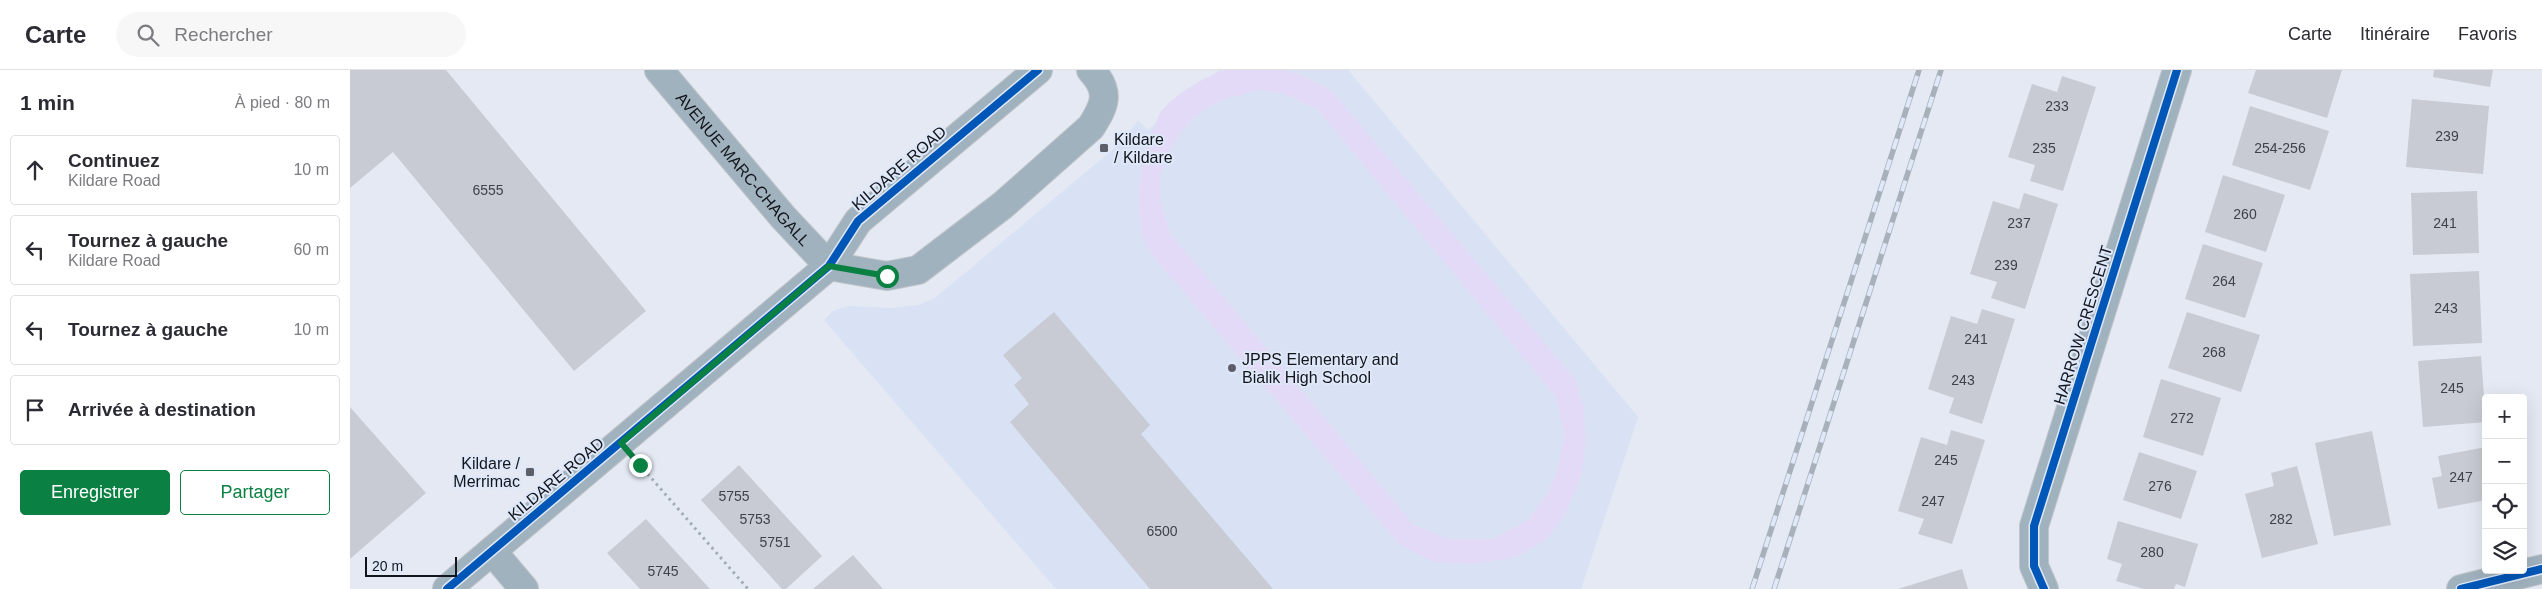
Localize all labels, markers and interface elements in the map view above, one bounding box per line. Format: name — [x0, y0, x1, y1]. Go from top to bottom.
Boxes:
search box — [116, 12, 466, 57]
text: Carte — [25, 21, 86, 48]
icon: search — [134, 21, 162, 49]
text: Rechercher — [174, 24, 273, 45]
text: Carte — [2288, 24, 2332, 44]
text: Itinéraire — [2360, 24, 2430, 44]
text: Favoris — [2458, 24, 2517, 44]
street label: AVENUE MARC-CHAGALL — [673, 89, 814, 249]
text: 1 min — [20, 91, 75, 114]
text: À pied · 80 m — [235, 94, 330, 111]
house number: 233 — [2045, 98, 2069, 114]
street label: KILDARE ROAD — [848, 123, 950, 213]
house number: 239 — [2435, 128, 2459, 144]
place label: Kildare / Kildare — [1114, 131, 1173, 166]
house number: 235 — [2032, 140, 2056, 156]
house number: 254-256 — [2254, 140, 2306, 156]
marker: Kildare / Kildare — [1098, 142, 1110, 154]
text: Continuez — [68, 150, 160, 171]
icon: ahead — [21, 156, 49, 184]
text: 10 m — [293, 161, 329, 178]
text: Kildare Road — [68, 172, 161, 189]
house number: 6555 — [472, 182, 504, 198]
house number: 260 — [2233, 206, 2257, 222]
house number: 237 — [2007, 215, 2031, 231]
house number: 241 — [2433, 215, 2457, 231]
text: Tournez à gauche — [68, 230, 228, 251]
icon: left — [21, 236, 49, 264]
text: 60 m — [293, 241, 329, 258]
street label: HARROW CRESCENT — [2051, 243, 2115, 407]
text: Kildare Road — [68, 252, 161, 269]
house number: 239 — [1994, 257, 2018, 273]
route start — [876, 265, 899, 288]
house number: 264 — [2212, 273, 2236, 289]
house number: 243 — [2434, 300, 2458, 316]
icon: left — [21, 316, 49, 344]
text: Tournez à gauche — [68, 319, 228, 340]
text: 10 m — [293, 321, 329, 338]
house number: 241 — [1964, 331, 1988, 347]
house number: 268 — [2202, 344, 2226, 360]
place label: JPPS Elementary and Bialik High School — [1242, 351, 1399, 386]
marker: JPPS Elementary and Bialik High School — [1226, 362, 1238, 374]
house number: 243 — [1951, 372, 1975, 388]
house number: 245 — [2440, 380, 2464, 396]
map controls — [2482, 394, 2527, 574]
button: + — [2482, 394, 2527, 439]
icon: arrive — [21, 396, 49, 424]
text: Arrivée à destination — [68, 399, 256, 420]
house number: 272 — [2170, 410, 2194, 426]
street label: KILDARE ROAD — [505, 434, 607, 524]
button: − — [2482, 439, 2527, 484]
house number: 245 — [1934, 452, 1958, 468]
route end — [629, 454, 652, 477]
place label: Kildare / Merrimac — [453, 455, 521, 490]
marker: Kildare / Merrimac — [524, 466, 536, 478]
house number: 247 — [2449, 469, 2473, 485]
button: Enregistrer — [20, 470, 170, 515]
button: Partager — [180, 470, 330, 515]
house number: 276 — [2148, 478, 2172, 494]
button: locate — [2482, 484, 2527, 529]
house number: 5755 — [718, 488, 750, 504]
house number: 247 — [1921, 493, 1945, 509]
house number: 5753 — [739, 511, 771, 527]
house number: 282 — [2269, 511, 2293, 527]
house number: 6500 — [1146, 523, 1178, 539]
button: layers — [2482, 529, 2527, 574]
house number: 5751 — [759, 534, 791, 550]
house number: 280 — [2140, 544, 2164, 560]
scale bar — [365, 554, 458, 577]
text: 20 m — [372, 558, 403, 574]
house number: 5745 — [647, 563, 679, 579]

